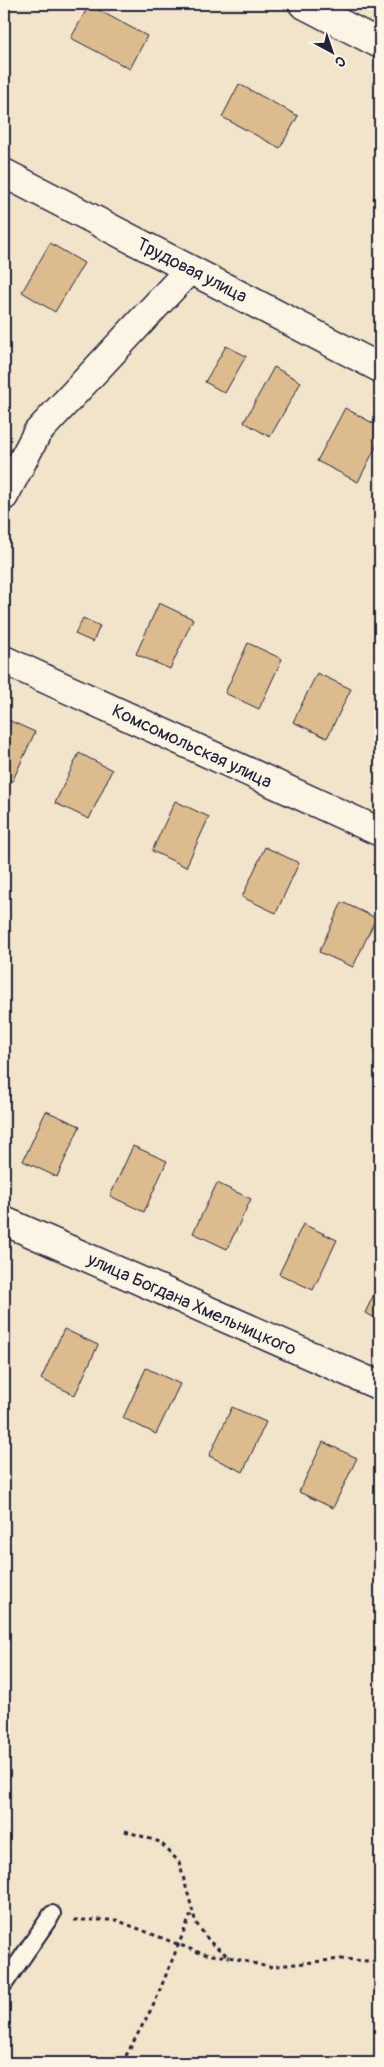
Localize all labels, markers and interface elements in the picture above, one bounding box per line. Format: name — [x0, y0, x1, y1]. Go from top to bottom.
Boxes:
north arrow — [306, 28, 356, 78]
text: С — [331, 52, 349, 71]
street label: Трудовая улица — [133, 233, 251, 308]
street label: Комсомольская улица — [108, 699, 275, 794]
street label: улица Богдана Хмельницкого — [83, 1248, 300, 1361]

